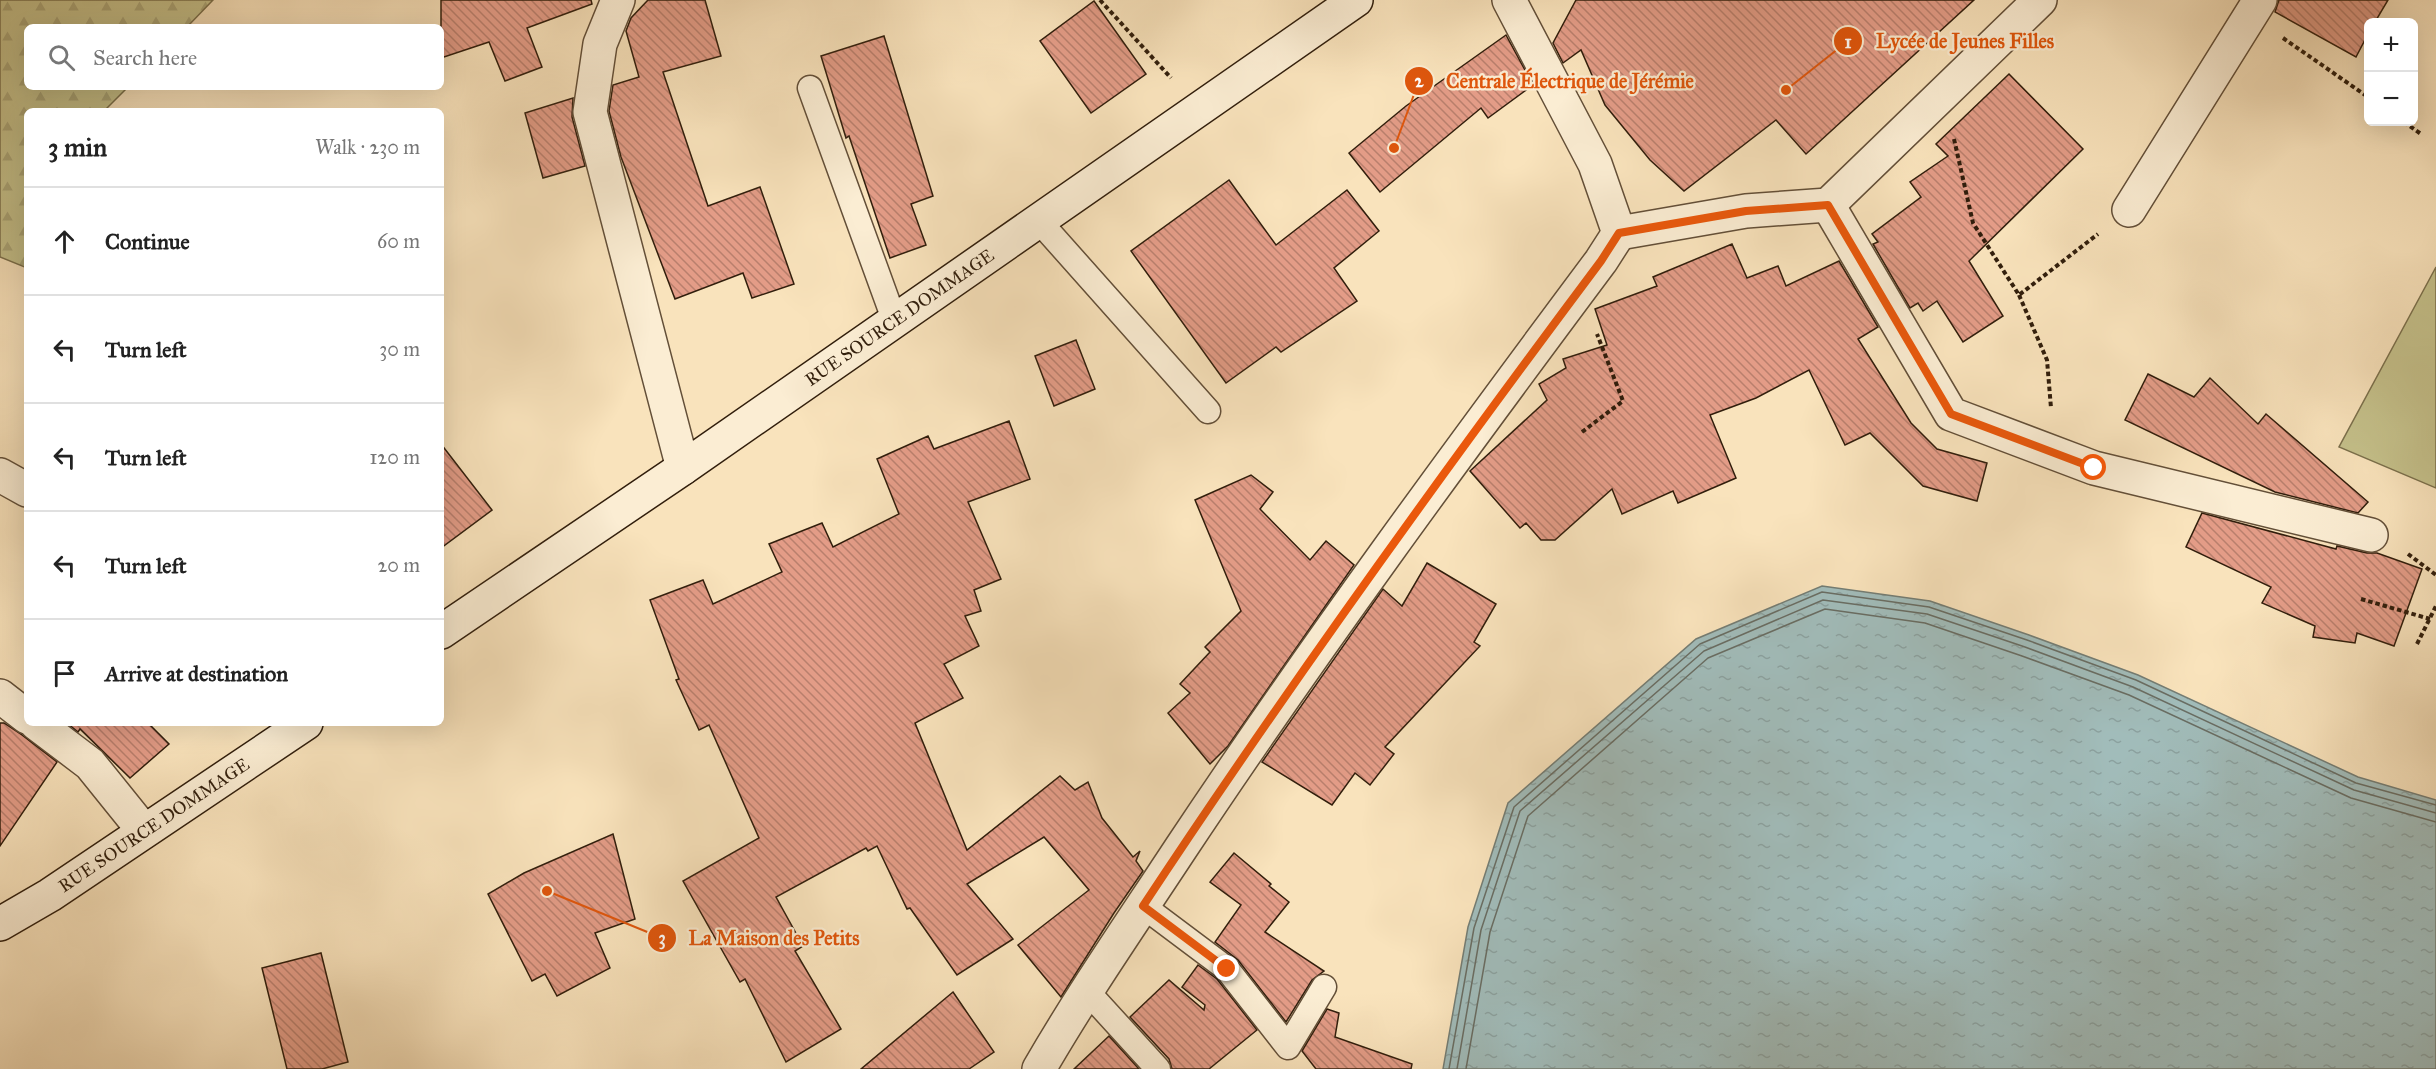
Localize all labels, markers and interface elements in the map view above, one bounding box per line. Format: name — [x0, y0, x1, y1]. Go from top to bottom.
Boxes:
map controls — [2364, 18, 2418, 126]
button: + — [2364, 18, 2418, 72]
callout: Lycée de Jeunes Filles — [1833, 22, 2066, 60]
search box — [24, 24, 444, 90]
text: Lycée de Jeunes Filles — [1876, 29, 2055, 55]
text: 1 — [1844, 31, 1852, 53]
icon: search — [45, 41, 78, 74]
text: Search here — [93, 44, 197, 71]
callout: Centrale Électrique de Jérémie — [1404, 62, 1706, 100]
text: Centrale Électrique de Jérémie — [1446, 67, 1695, 95]
text: 2 — [1415, 70, 1425, 92]
button: − — [2364, 72, 2418, 126]
text: 3 min — [48, 131, 107, 163]
text: Walk · 230 m — [315, 135, 420, 159]
icon: ahead — [48, 225, 81, 258]
text: Continue — [105, 228, 190, 255]
text: 60 m — [377, 229, 420, 253]
street label: RUE SOURCE DOMMAGE — [801, 244, 998, 391]
icon: left — [48, 333, 81, 366]
text: Turn left — [105, 336, 187, 363]
text: 30 m — [379, 337, 420, 361]
icon: left — [48, 441, 81, 474]
text: Turn left — [105, 444, 187, 471]
text: 120 m — [369, 445, 420, 469]
route start — [2080, 454, 2106, 480]
icon: left — [48, 549, 81, 582]
text: Turn left — [105, 552, 187, 579]
text: 20 m — [377, 553, 420, 577]
icon: arrive — [48, 657, 81, 690]
text: Arrive at destination — [105, 660, 288, 687]
street label: RUE SOURCE DOMMAGE — [54, 753, 254, 897]
callout: La Maison des Petits — [647, 919, 872, 957]
text: La Maison des Petits — [689, 926, 860, 950]
text: 3 — [658, 927, 666, 950]
route end — [1213, 955, 1239, 981]

